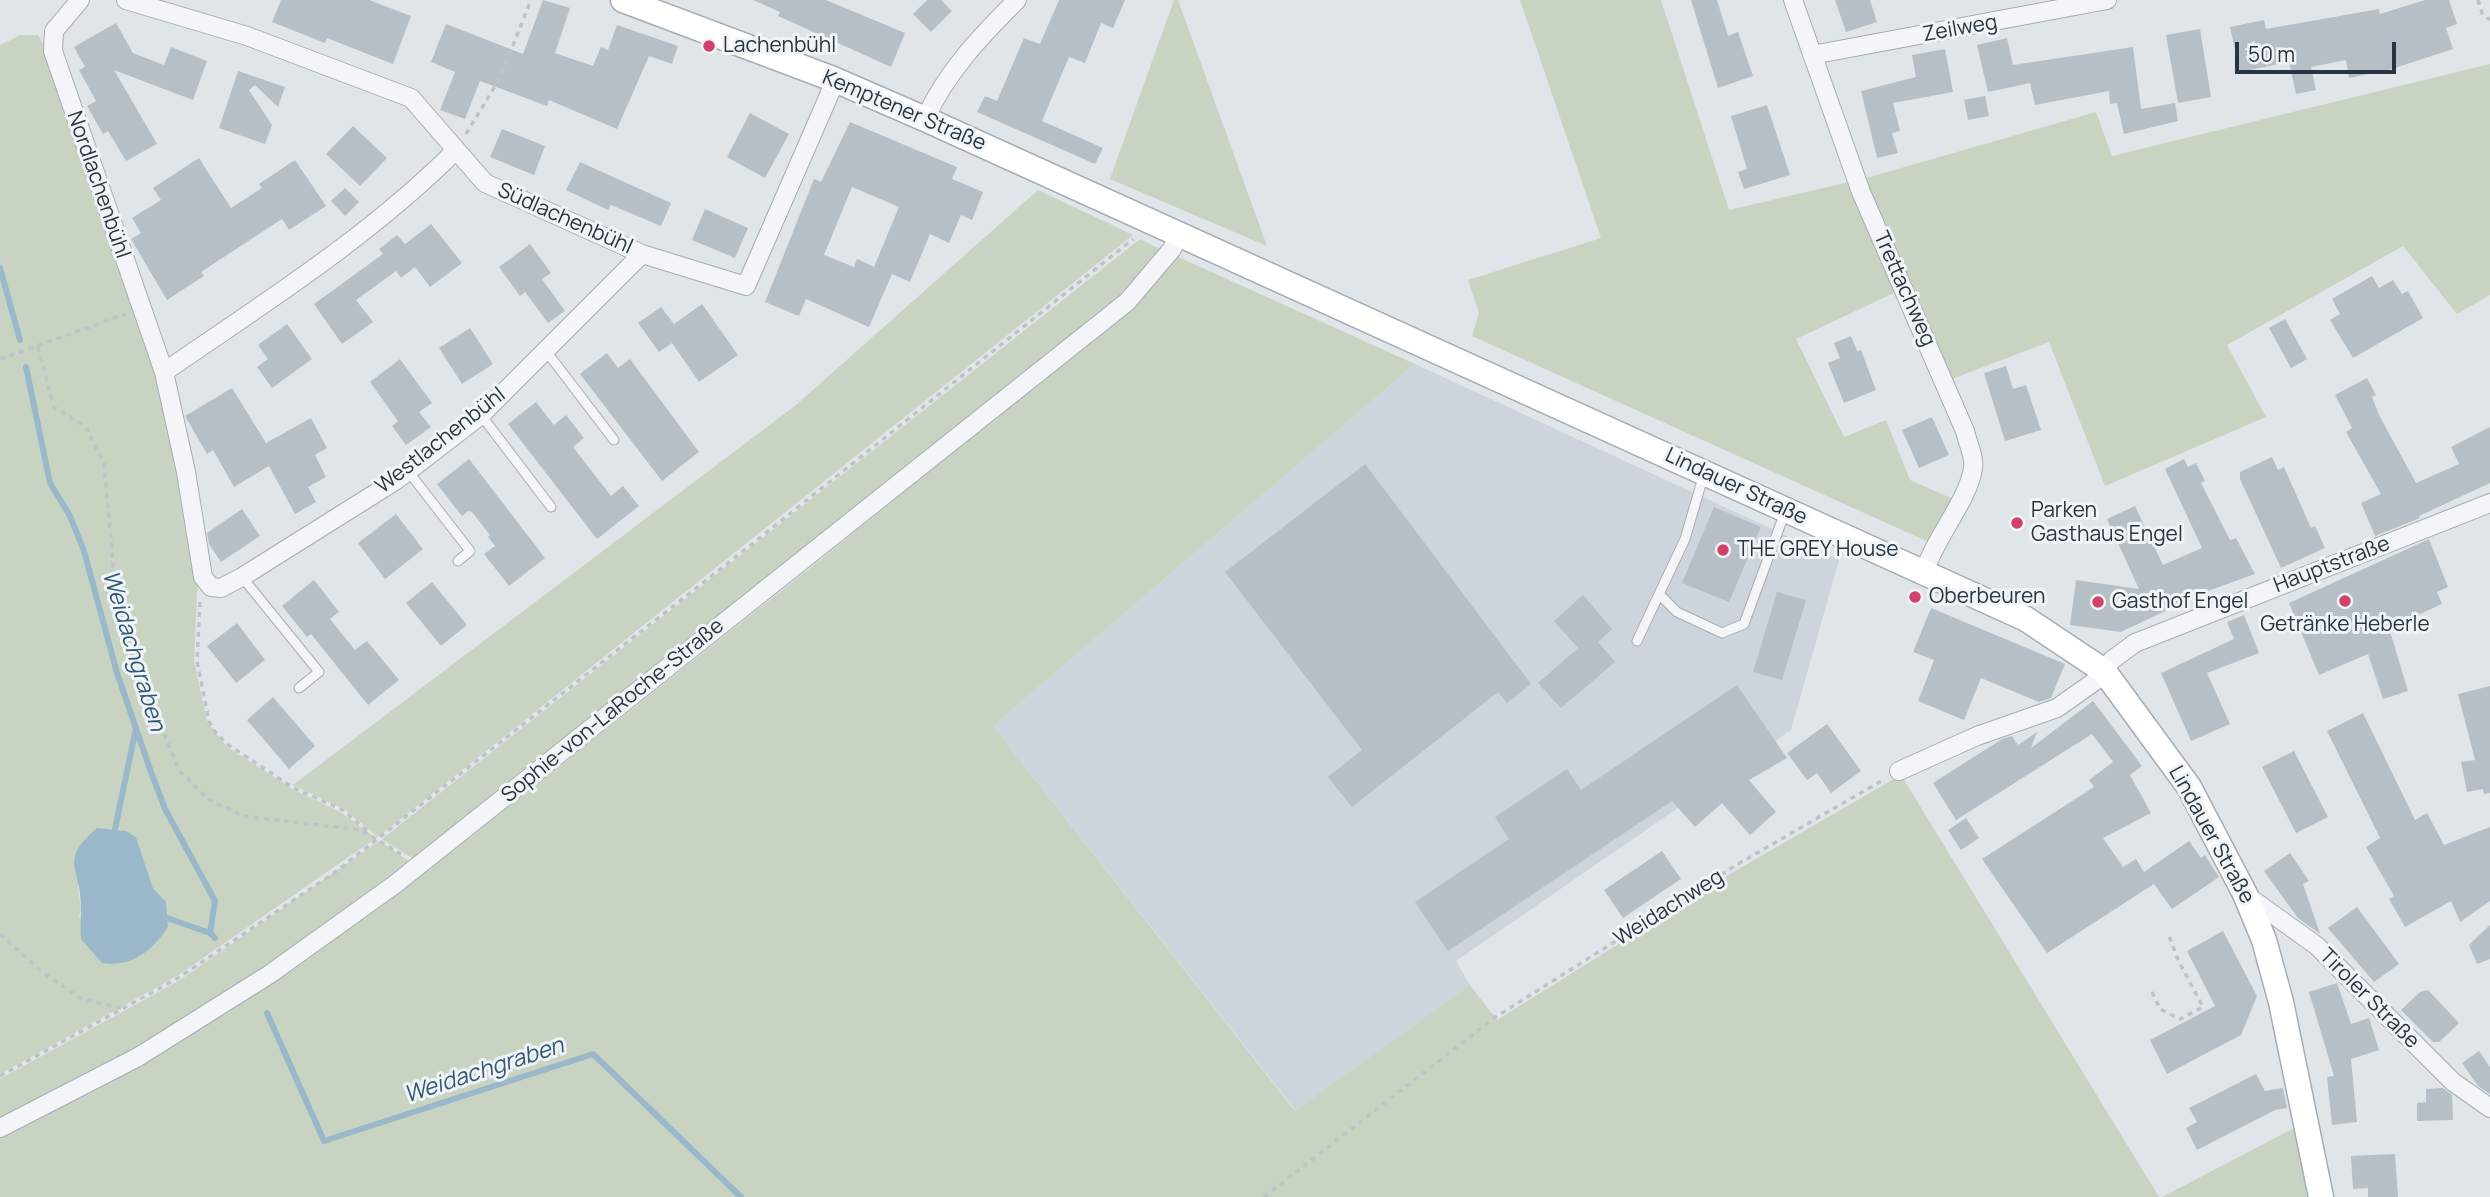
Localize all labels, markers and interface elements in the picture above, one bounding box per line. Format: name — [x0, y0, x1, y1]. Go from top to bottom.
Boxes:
street label: Zeilweg — [1921, 10, 1999, 48]
scale bar — [2238, 28, 2399, 72]
place label: Lachenbühl — [723, 33, 836, 59]
marker: Lachenbühl — [701, 38, 717, 54]
text: 50 m — [2248, 40, 2295, 68]
street label: Kemptener Straße — [818, 65, 990, 157]
street label: Nordlachenbühl — [61, 108, 135, 262]
street label: Südlachenbühl — [494, 178, 636, 260]
street label: Trettachweg — [1868, 228, 1940, 350]
street label: Westlachenbühl — [371, 383, 511, 499]
street label: Lindauer Straße — [1661, 443, 1811, 531]
place label: Parken Gasthaus Engel — [2031, 498, 2183, 548]
marker: Parken Gasthaus Engel — [2009, 515, 2025, 531]
street label: Hauptstraße — [2270, 531, 2394, 599]
place label: THE GREY House — [1737, 537, 1899, 563]
marker: THE GREY House — [1715, 542, 1731, 558]
water label: Weidachgraben — [95, 567, 171, 735]
place label: Oberbeuren — [1929, 584, 2045, 610]
marker: Oberbeuren — [1907, 589, 1923, 605]
place label: Gasthof Engel — [2112, 589, 2248, 615]
marker: Getränke Heberle — [2337, 593, 2353, 609]
marker: Gasthof Engel — [2090, 594, 2106, 610]
place label: Getränke Heberle — [2260, 612, 2430, 638]
street label: Sophie-von-LaRoche-Straße — [497, 614, 729, 808]
street label: Lindauer Straße — [2163, 762, 2259, 908]
street label: Weidachweg — [1610, 864, 1728, 952]
street label: Tiroler Straße — [2314, 944, 2424, 1054]
water label: Weidachgraben — [401, 1032, 567, 1110]

